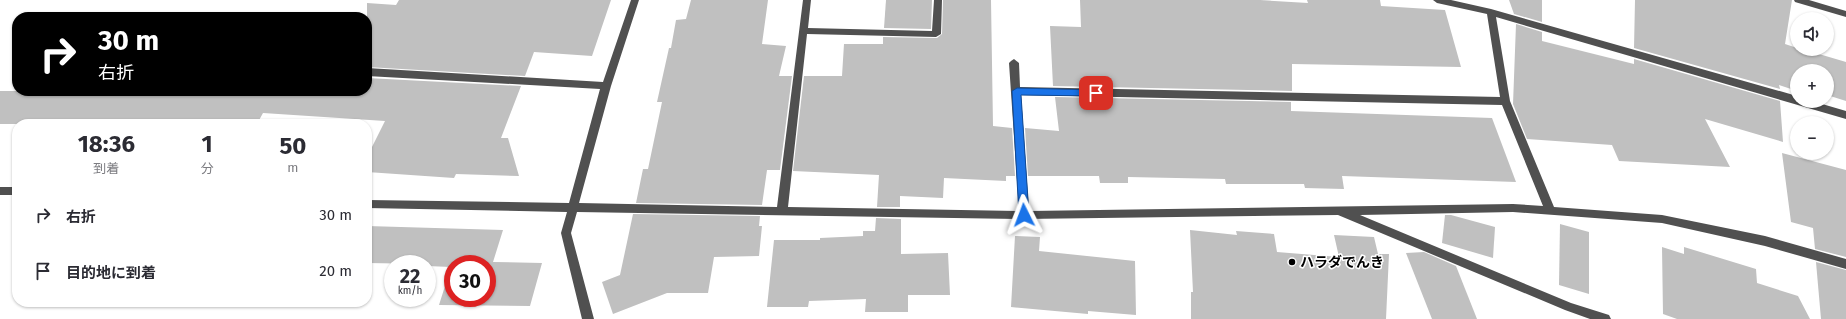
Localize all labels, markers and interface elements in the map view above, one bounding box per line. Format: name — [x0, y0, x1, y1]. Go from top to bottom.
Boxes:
map controls — [1790, 12, 1834, 160]
button: sound — [1790, 12, 1834, 56]
text: 30 m — [98, 24, 159, 57]
icon: right — [32, 28, 84, 80]
text: 右折 — [98, 62, 134, 84]
button: + — [1790, 64, 1834, 108]
pin — [1079, 76, 1113, 110]
icon: arrive — [1085, 82, 1107, 104]
button: − — [1790, 116, 1834, 160]
text: 18:36 — [78, 130, 135, 158]
text: 1 — [202, 130, 213, 158]
text: 50 — [279, 132, 306, 160]
text: m — [287, 160, 298, 175]
text: 到着 — [93, 161, 119, 176]
text: 分 — [201, 161, 214, 176]
position arrow — [1003, 194, 1045, 236]
icon: right — [32, 204, 54, 226]
text: 30 m — [319, 206, 352, 224]
text: 右折 — [66, 208, 96, 226]
place label: ハラダでんき — [1300, 254, 1384, 271]
speed limit sign: 30 — [444, 255, 496, 307]
marker: ハラダでんき — [1287, 257, 1297, 267]
icon: arrive — [32, 260, 54, 282]
text: 20 m — [319, 262, 352, 280]
text: 目的地に到着 — [66, 264, 156, 282]
text: 22 — [400, 264, 420, 288]
text: km/h — [398, 285, 422, 297]

